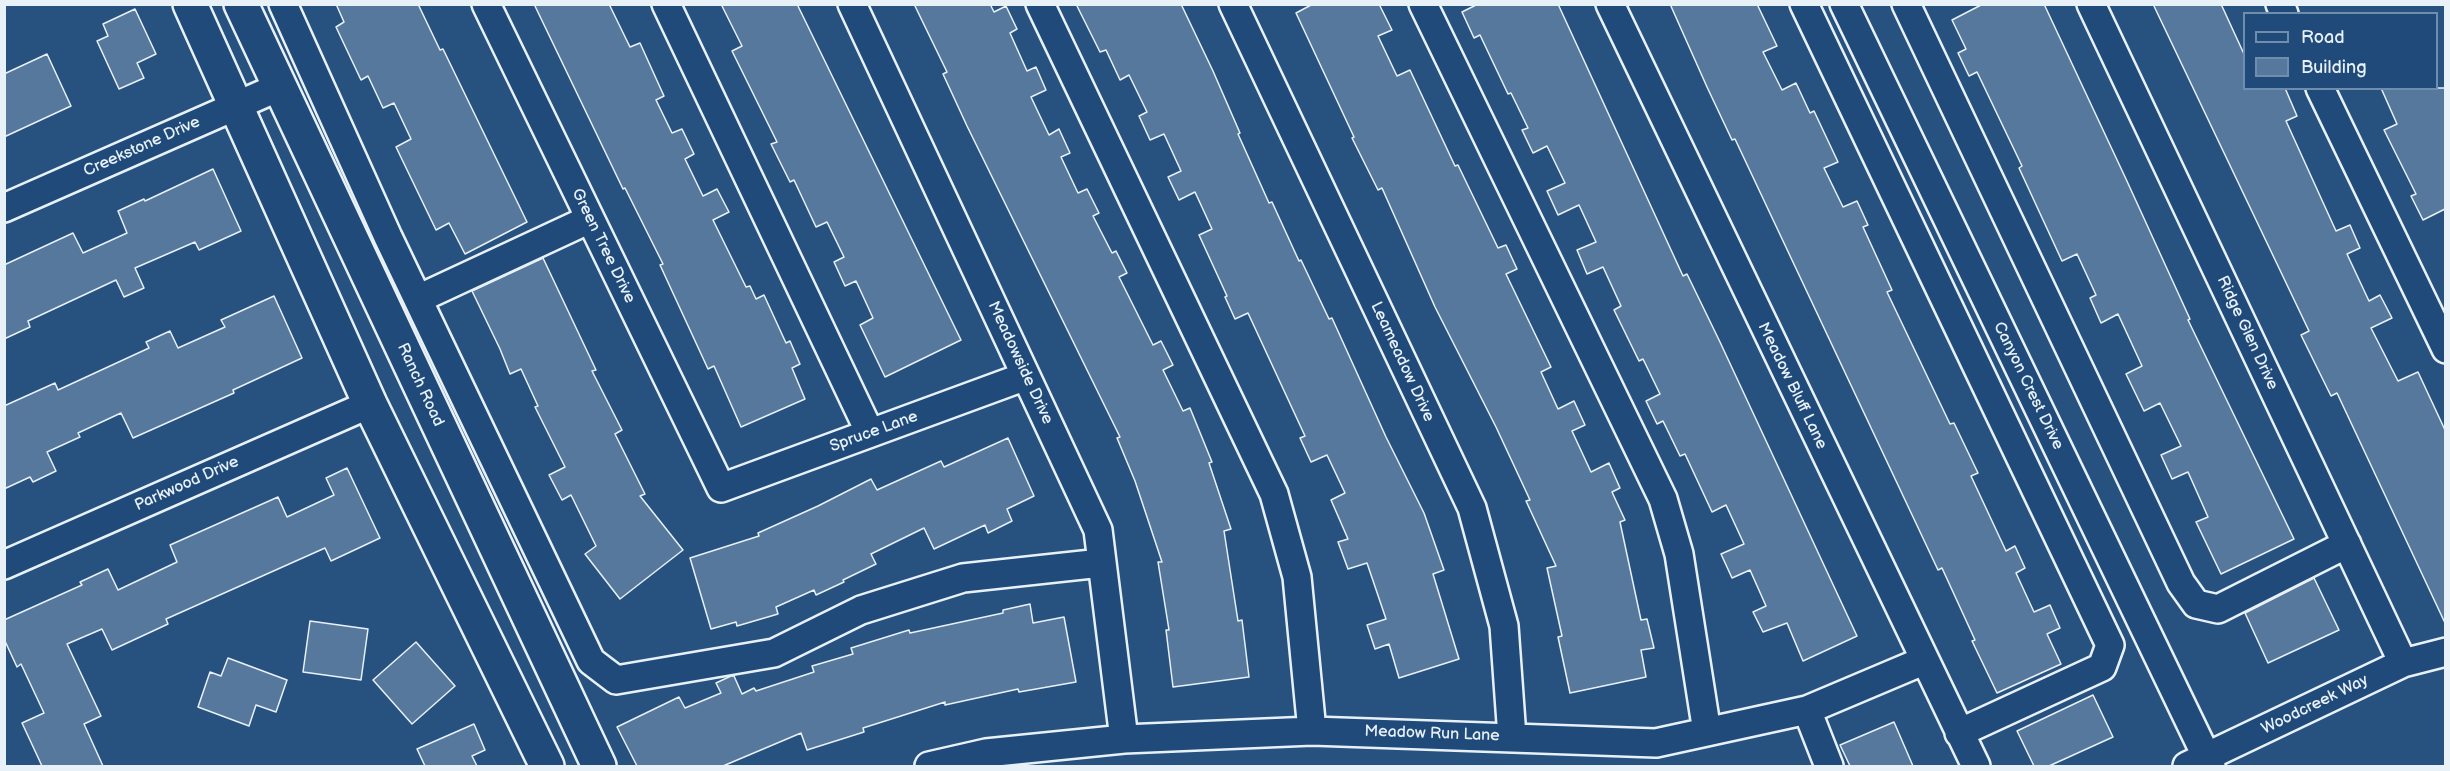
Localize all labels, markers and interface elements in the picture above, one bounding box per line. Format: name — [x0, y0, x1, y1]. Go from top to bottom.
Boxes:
legend — [2243, 12, 2438, 90]
text: Road — [2301, 27, 2345, 48]
text: Building — [2301, 57, 2367, 78]
street label: Creekstone Drive — [81, 113, 203, 181]
street label: Green Tree Drive — [567, 186, 639, 306]
street label: Ridge Glen Drive — [2212, 273, 2282, 393]
street label: Meadowside Drive — [983, 298, 1057, 428]
street label: Leameadow Drive — [1366, 299, 1438, 425]
street label: Canyon Crest Drive — [1989, 319, 2067, 453]
street label: Meadow Bluff Lane — [1753, 320, 1831, 452]
street label: Ranch Road — [392, 340, 448, 430]
street label: Spruce Lane — [827, 407, 921, 457]
street label: Parkwood Drive — [132, 452, 242, 516]
street label: Woodcreek Way — [2259, 671, 2371, 739]
street label: Meadow Run Lane — [1364, 722, 1500, 746]

